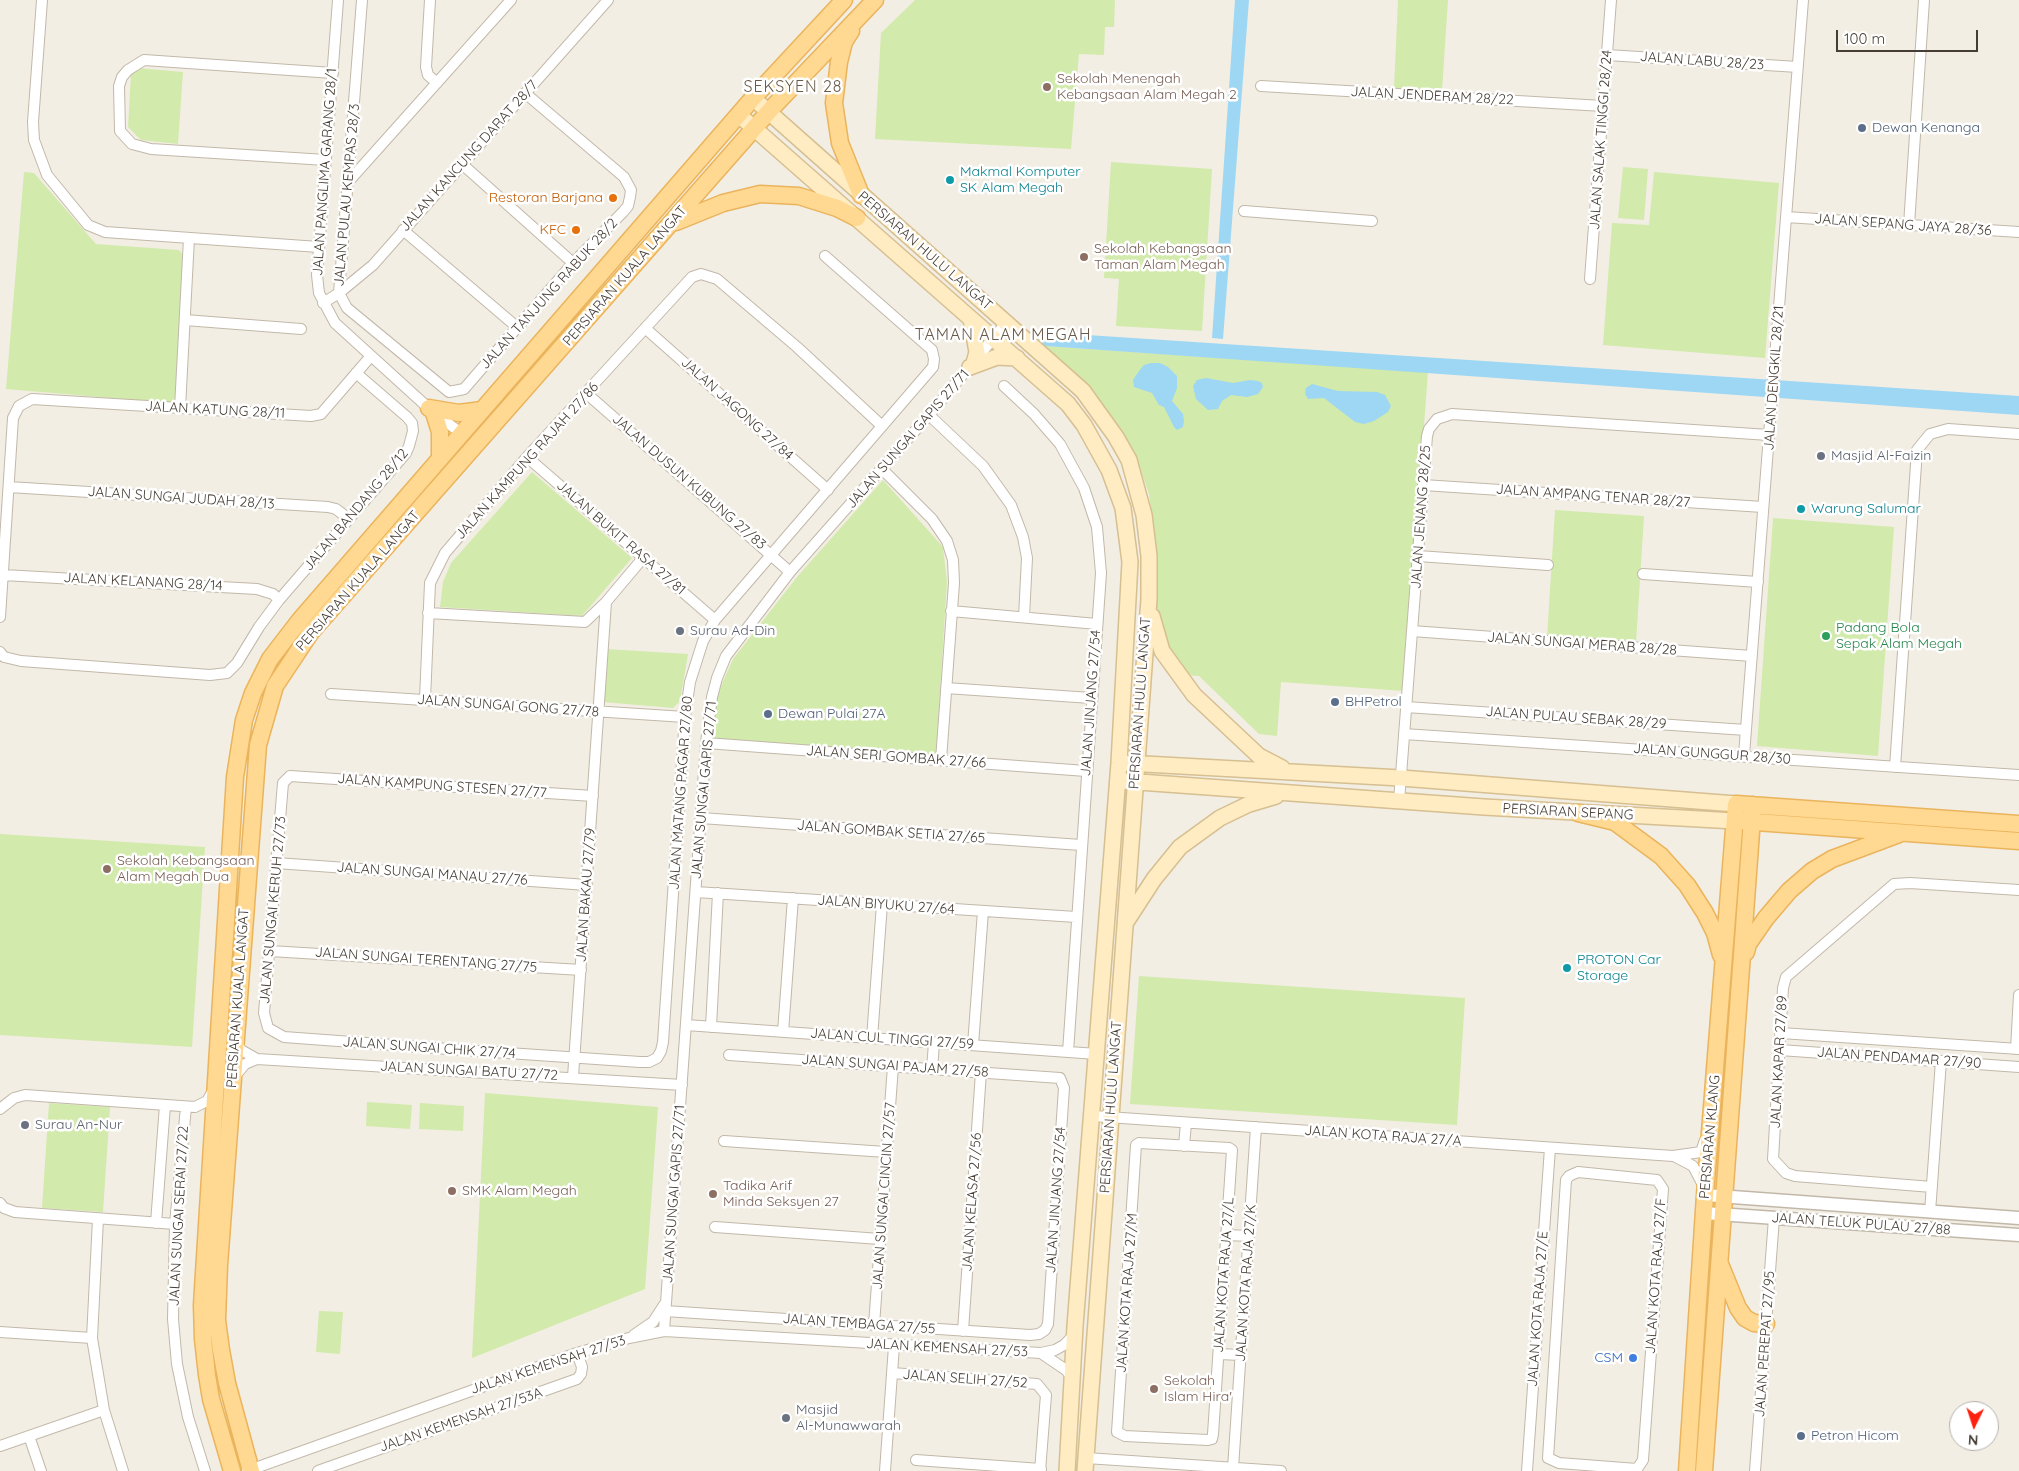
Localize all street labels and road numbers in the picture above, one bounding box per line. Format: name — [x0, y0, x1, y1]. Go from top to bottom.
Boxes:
street label: JALAN LABU 28/23 — [1639, 48, 1765, 74]
street label: JALAN SALAK TINGGI 28/24 — [1586, 49, 1616, 231]
street label: JALAN PANGLIMA GARANG 28/1 — [309, 68, 341, 276]
street label: JALAN KANCUNG DARAT 28/7 — [397, 77, 541, 235]
street label: JALAN JENDERAM 28/22 — [1350, 83, 1514, 109]
street label: JALAN PULAU KEMPAS 28/3 — [331, 103, 363, 287]
street label: PERSIARAN HULU LANGAT — [854, 188, 996, 314]
street label: PERSIARAN KUALA LANGAT — [560, 202, 690, 350]
street label: JALAN SEPANG JAYA 28/36 — [1814, 210, 1992, 240]
street label: JALAN TANJUNG RABUK 28/2 — [477, 215, 621, 373]
street label: JALAN DENGKIL 28/21 — [1761, 305, 1787, 451]
street label: JALAN JAGONG 27/84 — [677, 354, 797, 464]
street label: JALAN SUNGAI GAPIS 27/71 — [843, 366, 973, 512]
street label: JALAN KAMPUNG RAJAH 27/86 — [452, 379, 602, 543]
street label: JALAN KATUNG 28/11 — [144, 398, 286, 422]
street label: JALAN DUSUN KUBUNG 27/83 — [609, 411, 769, 553]
street label: JALAN JENANG 28/25 — [1408, 444, 1434, 590]
street label: JALAN BANDANG 28/12 — [300, 446, 412, 574]
street label: JALAN BUKIT RASA 27/81 — [553, 477, 689, 599]
street label: JALAN AMPANG TENAR 28/27 — [1495, 481, 1691, 511]
street label: JALAN SUNGAI JUDAH 28/13 — [87, 483, 275, 513]
street label: PERSIARAN KUALA LANGAT — [293, 507, 423, 655]
street label: JALAN KELANANG 28/14 — [63, 569, 223, 595]
street label: PERSIARAN HULU LANGAT — [1126, 616, 1154, 790]
street label: JALAN JINJANG 27/54 — [1078, 629, 1104, 777]
street label: JALAN SUNGAI MERAB 28/28 — [1486, 629, 1678, 659]
street label: JALAN SUNGAI GONG 27/78 — [416, 691, 600, 721]
street label: JALAN MATANG PAGAR 27/80 — [666, 695, 696, 891]
street label: JALAN SUNGAI GAPIS 27/71 — [688, 700, 720, 880]
street label: JALAN PULAU SEBAK 28/29 — [1485, 703, 1667, 733]
street label: JALAN GUNGGUR 28/30 — [1632, 740, 1792, 768]
street label: JALAN SERI GOMBAK 27/66 — [805, 742, 987, 772]
street label: JALAN KAMPUNG STESEN 27/77 — [337, 770, 547, 802]
street label: PERSIARAN SEPANG — [1502, 800, 1634, 824]
street label: JALAN SUNGAI KERUH 27/73 — [256, 815, 290, 1005]
street label: JALAN GOMBAK SETIA 27/65 — [796, 817, 986, 847]
street label: JALAN BAKAU 27/79 — [573, 827, 599, 963]
street label: JALAN SUNGAI MANAU 27/76 — [336, 859, 528, 889]
street label: JALAN BIYUKU 27/64 — [817, 892, 955, 918]
street label: PERSIARAN KUALA LANGAT — [223, 908, 253, 1088]
street label: JALAN SUNGAI TERENTANG 27/75 — [314, 944, 538, 976]
street label: JALAN KAPAR 27/89 — [1767, 995, 1791, 1129]
street label: PERSIARAN HULU LANGAT — [1097, 1020, 1125, 1194]
street label: JALAN CUL TINGGI 27/59 — [810, 1025, 974, 1053]
street label: JALAN SUNGAI CHIK 27/74 — [342, 1034, 516, 1062]
street label: JALAN PENDAMAR 27/90 — [1816, 1044, 1982, 1072]
street label: JALAN SUNGAI PAJAM 27/58 — [801, 1051, 989, 1081]
street label: JALAN SUNGAI BATU 27/72 — [380, 1058, 558, 1084]
street label: PERSIARAN KLANG — [1696, 1074, 1724, 1200]
street label: JALAN SUNGAI CINCIN 27/57 — [869, 1102, 899, 1290]
street label: JALAN SUNGAI GAPIS 27/71 — [659, 1104, 689, 1284]
street label: JALAN KOTA RAJA 27/A — [1304, 1122, 1462, 1150]
street label: JALAN SUNGAI SERAI 27/22 — [166, 1125, 192, 1307]
street label: JALAN JINJANG 27/54 — [1043, 1126, 1069, 1274]
street label: JALAN KELASA 27/56 — [959, 1132, 985, 1272]
street label: JALAN KOTA RAJA 27/L — [1210, 1197, 1238, 1353]
street label: JALAN KOTA RAJA 27/F — [1642, 1197, 1670, 1355]
street label: JALAN KOTA RAJA 27/K — [1232, 1204, 1260, 1362]
street label: JALAN TELUK PULAU 27/88 — [1771, 1209, 1951, 1239]
street label: JALAN KOTA RAJA 27/M — [1113, 1213, 1141, 1373]
street label: JALAN KOTA RAJA 27/E — [1524, 1230, 1552, 1388]
street label: JALAN PEREPAT 27/95 — [1751, 1270, 1779, 1418]
street label: JALAN TEMBAGA 27/55 — [782, 1310, 936, 1338]
street label: JALAN KEMENSAH 27/53 — [468, 1332, 628, 1398]
street label: JALAN KEMENSAH 27/53 — [866, 1335, 1028, 1361]
street label: JALAN SELIH 27/52 — [902, 1366, 1028, 1392]
street label: JALAN KEMENSAH 27/53A — [377, 1384, 545, 1456]

